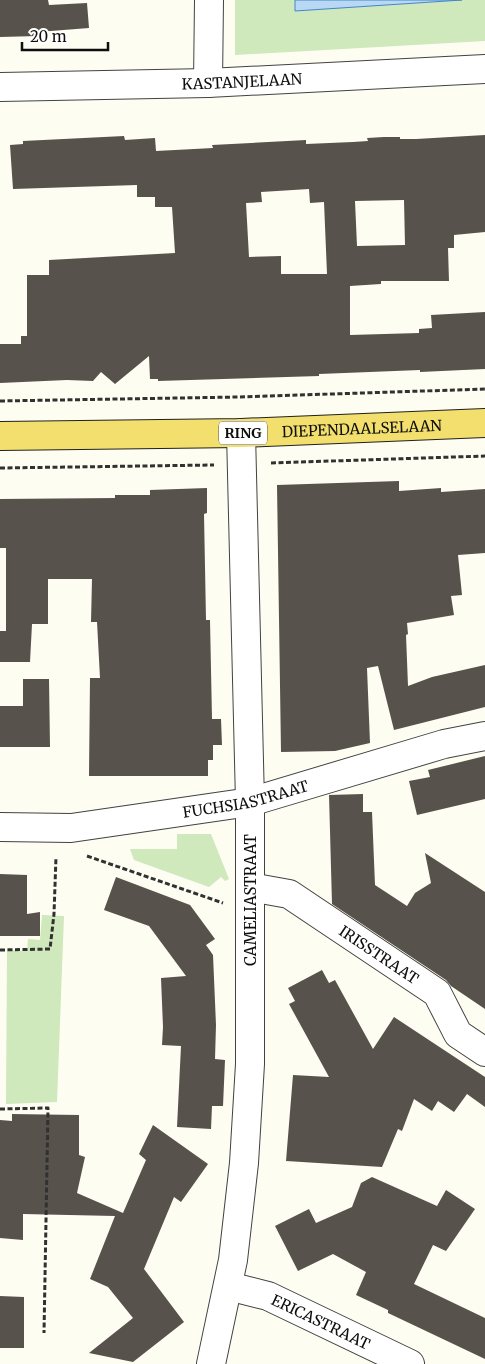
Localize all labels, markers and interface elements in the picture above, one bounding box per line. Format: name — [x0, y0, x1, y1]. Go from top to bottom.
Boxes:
scale bar — [22, 20, 109, 52]
text: 20 m — [30, 27, 67, 46]
street label: KASTANJELAAN — [181, 69, 303, 93]
street label: DIEPENDAALSELAAN — [281, 415, 443, 441]
road number: RING — [219, 422, 267, 444]
street label: FUCHSIASTRAAT — [181, 775, 311, 821]
street label: CAMELIASTRAAT — [241, 833, 260, 966]
street label: IRISSTRAAT — [336, 921, 423, 988]
street label: ERICASTRAAT — [269, 1290, 374, 1353]

